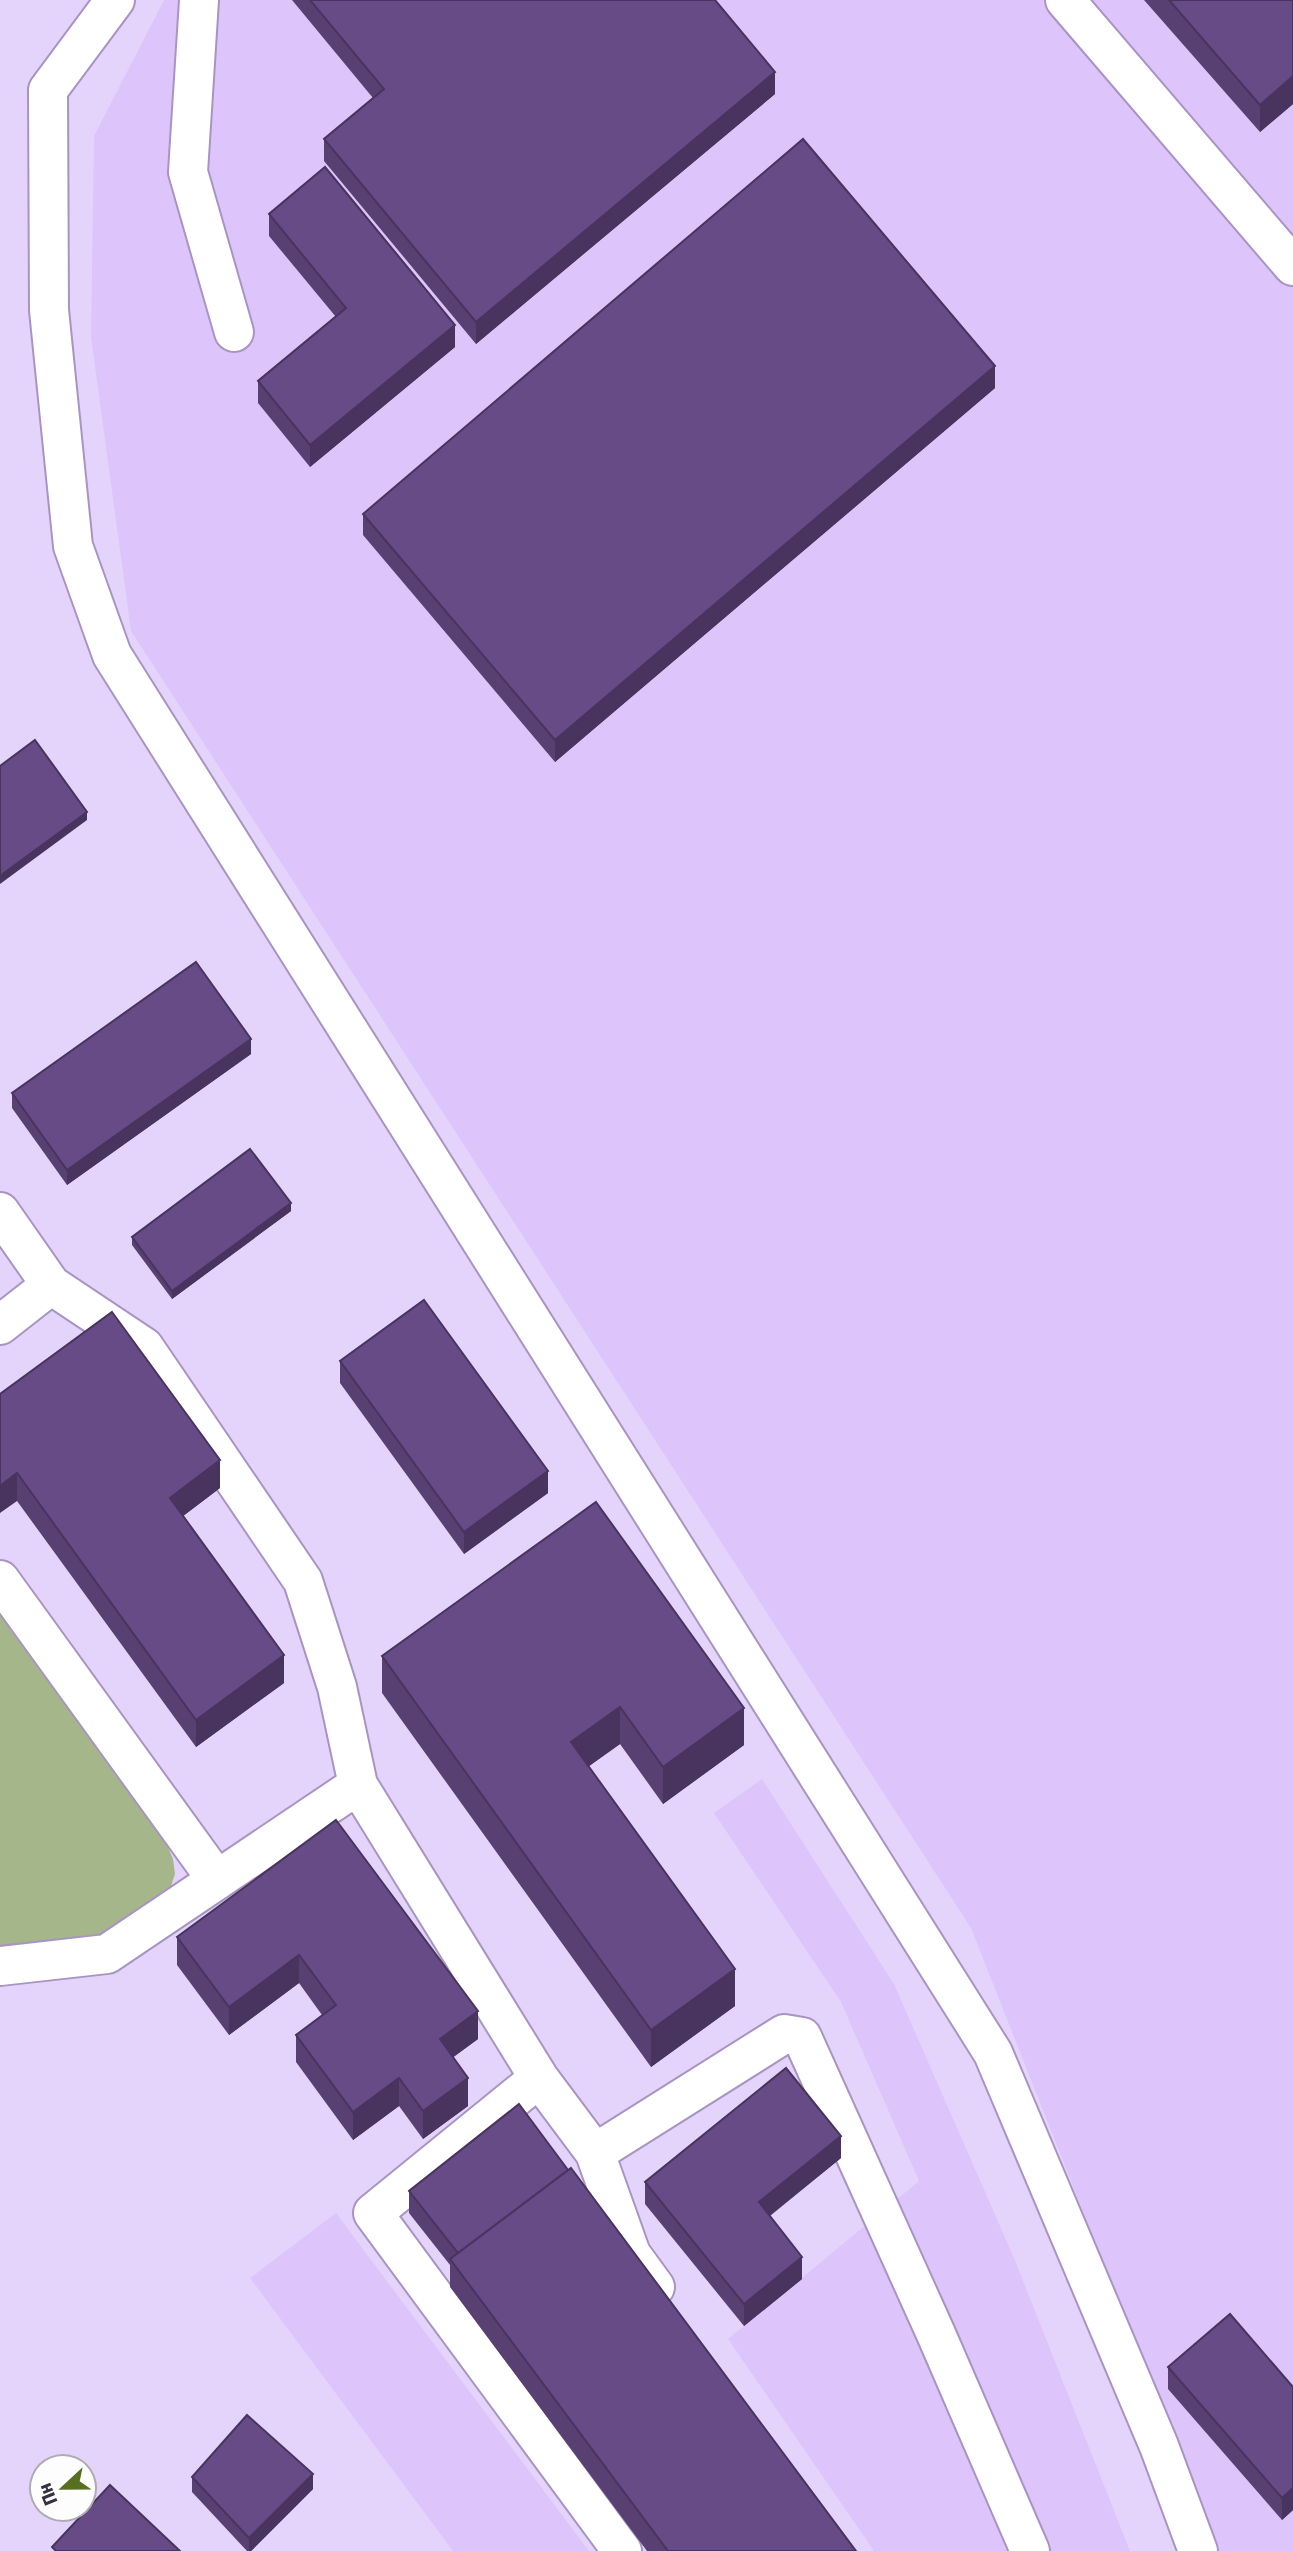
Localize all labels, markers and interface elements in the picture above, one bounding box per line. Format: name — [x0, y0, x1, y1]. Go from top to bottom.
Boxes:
north arrow — [28, 2453, 98, 2523]
text: Пн — [33, 2480, 62, 2508]

